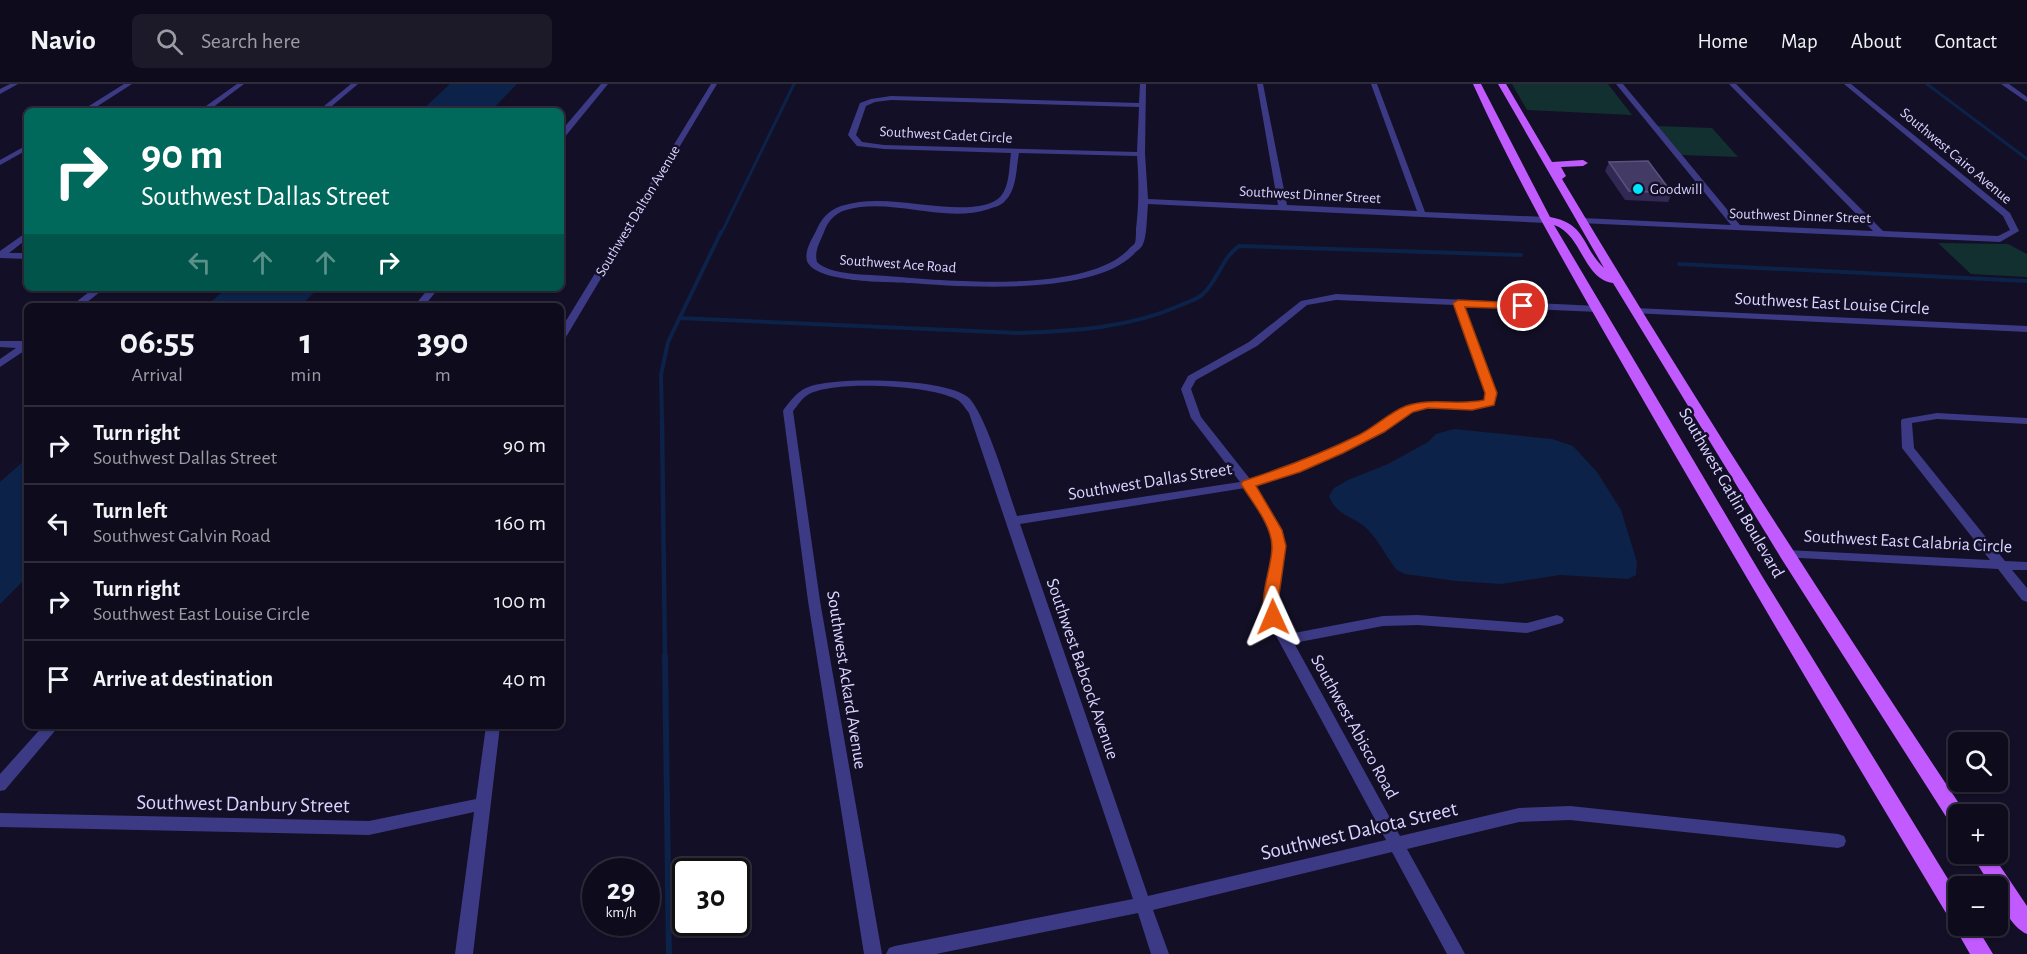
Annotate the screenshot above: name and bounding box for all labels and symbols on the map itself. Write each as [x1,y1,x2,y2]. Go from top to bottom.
street label: Southwest Cairo Avenue [1897,105,2015,207]
street label: Southwest Cadet Circle [879,124,1013,146]
street label: Southwest Dalton Avenue [593,143,683,279]
marker: Goodwill [1631,182,1645,196]
place label: Goodwill [1650,182,1702,197]
street label: Southwest Dinner Street [1239,184,1381,206]
street label: Southwest Dinner Street [1729,206,1871,226]
street label: Southwest Ace Road [839,252,957,276]
pin [1497,280,1548,331]
street label: Southwest East Louise Circle [1734,290,1930,318]
street label: Southwest Gatlin Boulevard [1675,405,1787,581]
street label: Southwest Dallas Street [1067,460,1233,504]
street label: Southwest East Calabria Circle [1803,528,2013,556]
street label: Southwest Babcock Avenue [1043,576,1121,762]
position arrow [1241,585,1305,649]
street label: Southwest Ackard Avenue [823,590,869,770]
street label: Southwest Abisco Road [1307,652,1401,802]
street label: Southwest Danbury Street [136,792,350,816]
street label: Southwest Dakota Street [1259,798,1460,864]
speed limit sign: 30 [672,858,750,936]

